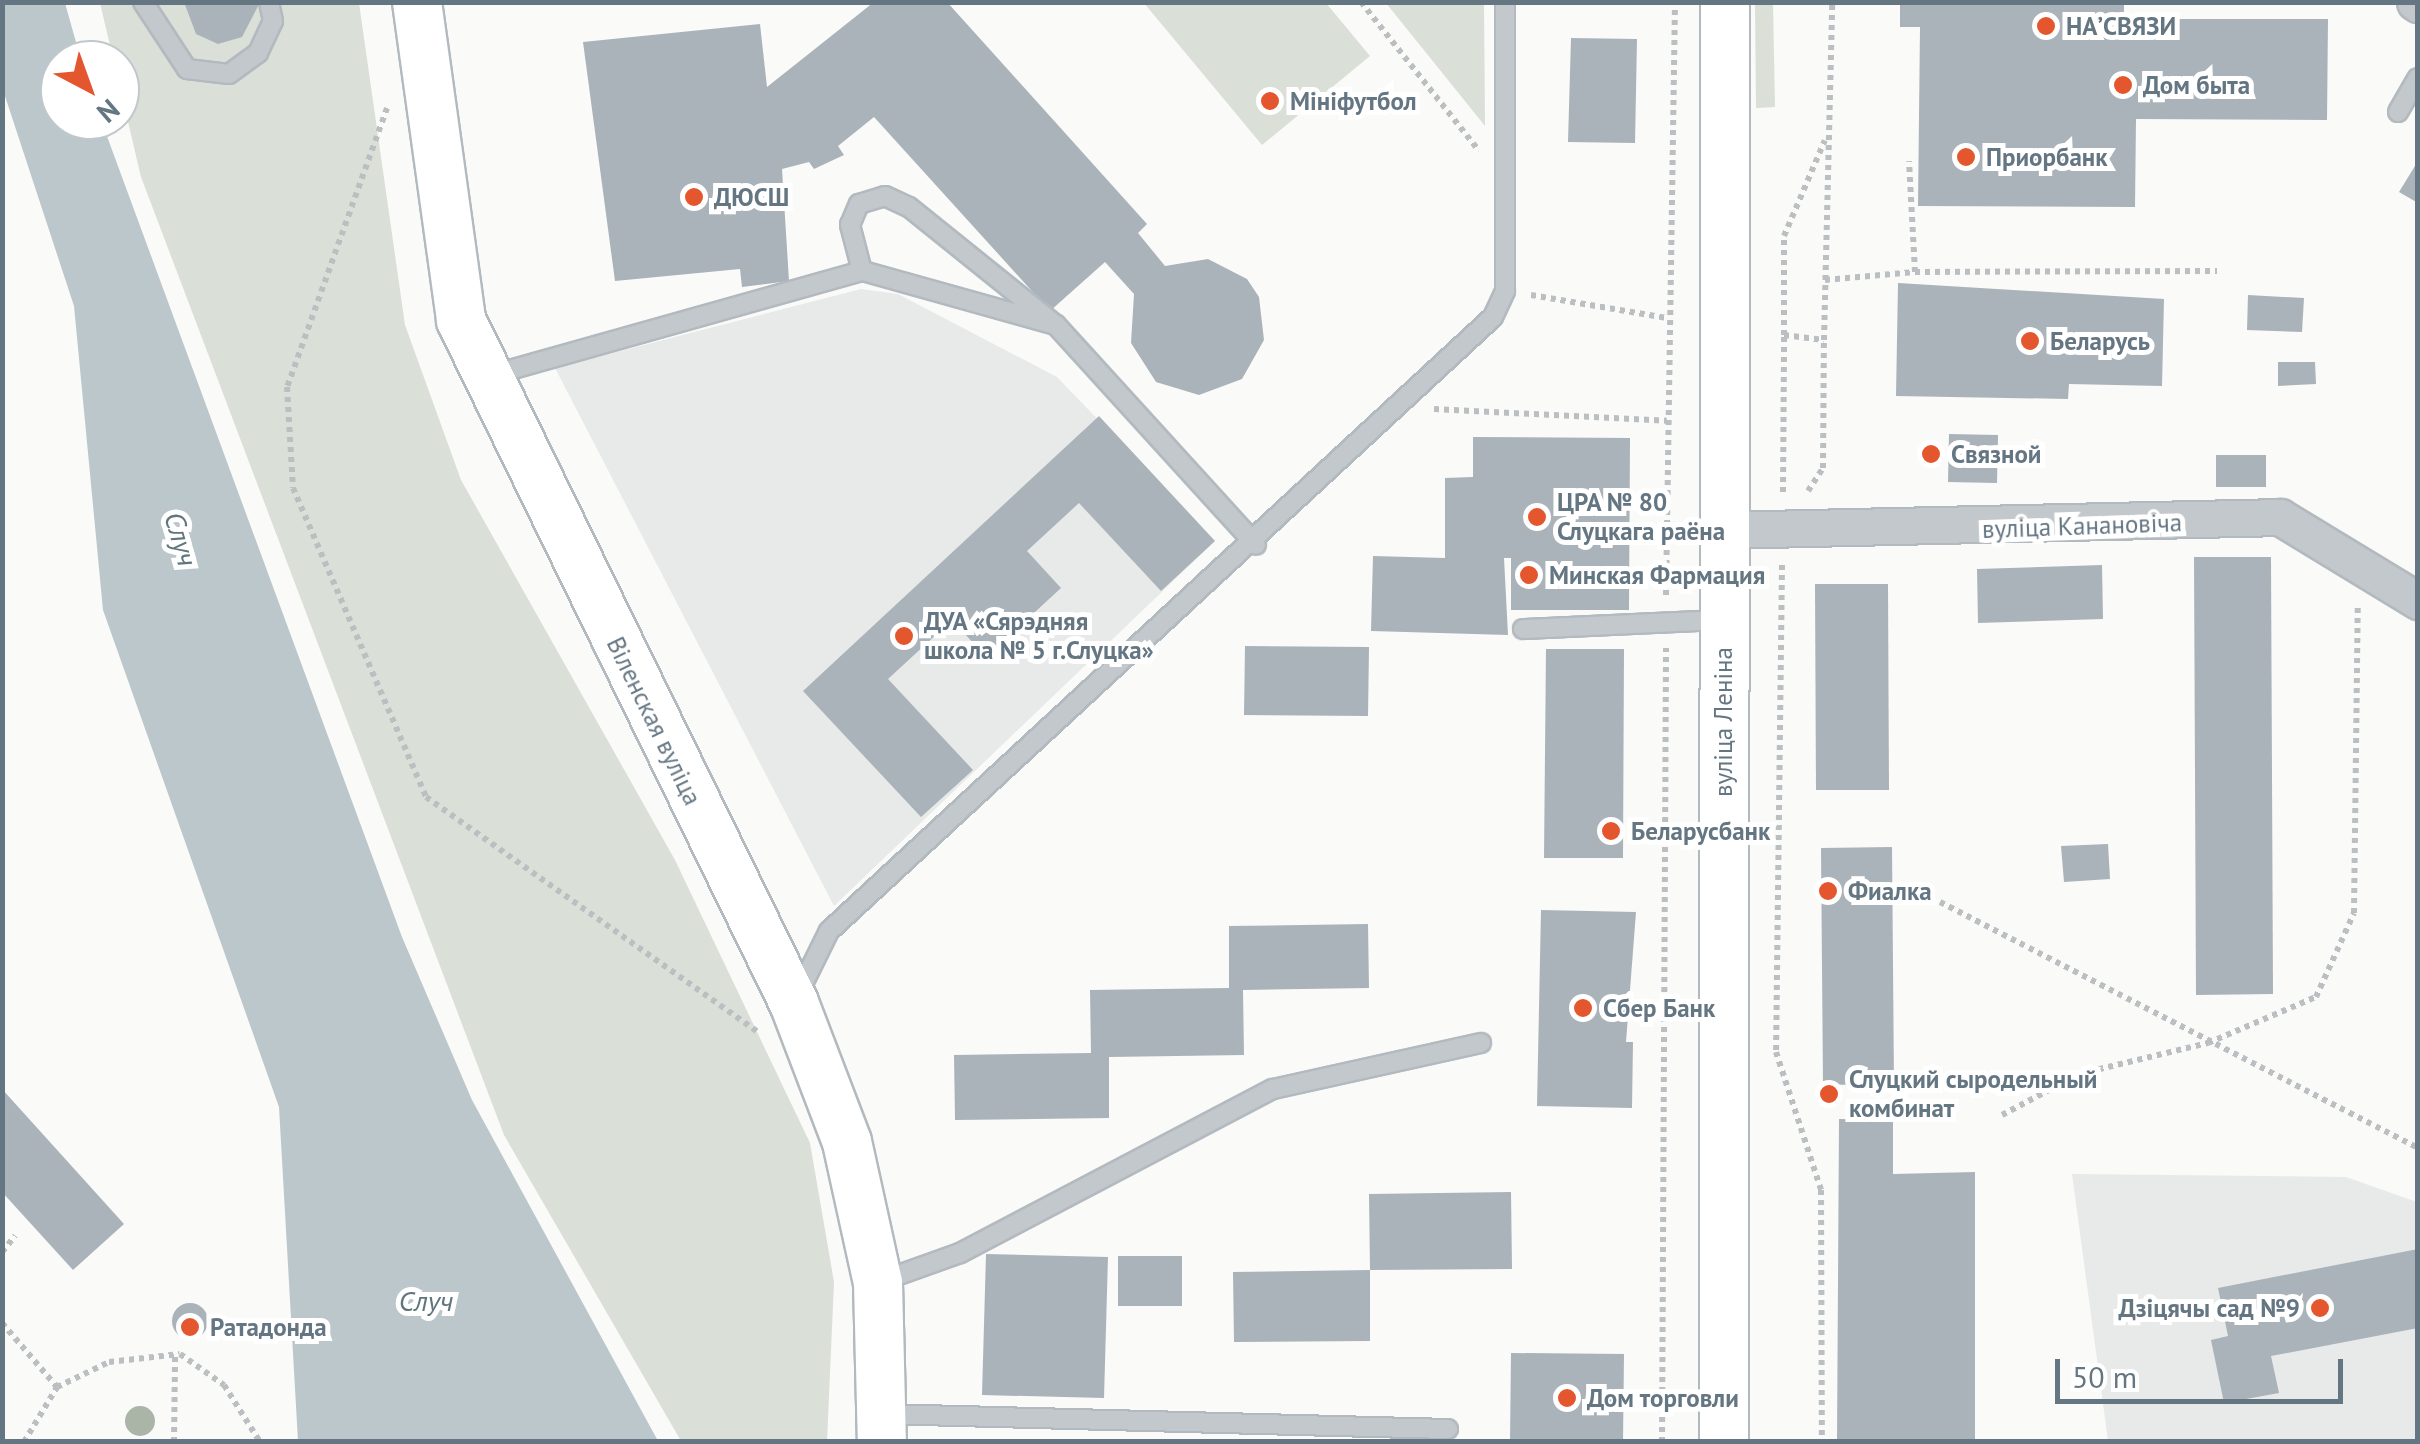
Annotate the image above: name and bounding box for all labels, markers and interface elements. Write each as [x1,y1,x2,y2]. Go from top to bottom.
place label: НАʼСВЯЗИ [2066,11,2176,41]
marker: НАʼСВЯЗИ [2035,15,2057,37]
north arrow [40,40,140,140]
place label: Дом быта [2143,70,2250,100]
marker: Дом быта [2112,74,2134,96]
place label: Мініфутбол [1290,86,1417,116]
marker: Мініфутбол [1259,90,1281,112]
text: N [90,92,128,132]
place label: Приорбанк [1986,142,2107,172]
marker: Приорбанк [1955,146,1977,168]
place label: ДЮСШ [714,182,789,212]
marker: ДЮСШ [683,186,705,208]
place label: Беларусь [2050,326,2150,356]
marker: Беларусь [2019,330,2041,352]
place label: Связной [1951,439,2041,469]
marker: Связной [1920,443,1942,465]
place label: ЦРА № 80 Слуцкага раёна [1557,488,1725,547]
marker: ЦРА № 80 Слуцкага раёна [1526,506,1548,528]
water label: Случ [157,508,205,570]
street label: вуліца Канановіча [1981,508,2183,544]
place label: Минская Фармация [1549,560,1766,590]
marker: Минская Фармация [1518,564,1540,586]
place label: ДУА «Сярэдняя школа № 5 г.Слуцка» [924,607,1154,666]
marker: ДУА «Сярэдняя школа № 5 г.Слуцка» [893,625,915,647]
street label: Віленская вуліца [600,632,708,810]
street label: вуліца Леніна [1708,647,1738,797]
place label: Беларусбанк [1631,816,1770,846]
marker: Беларусбанк [1600,820,1622,842]
place label: Фиалка [1848,876,1932,906]
marker: Фиалка [1817,880,1839,902]
place label: Сбер Банк [1603,993,1715,1023]
marker: Сбер Банк [1572,997,1594,1019]
place label: Слуцкий сыродельный комбинат [1849,1065,2097,1124]
marker: Слуцкий сыродельный комбинат [1818,1083,1840,1105]
water label: Случ [399,1284,453,1318]
place label: Дзіцячы сад №9 [2119,1293,2300,1323]
marker: Дзіцячы сад №9 [2309,1297,2331,1319]
place label: Ратадонда [210,1312,327,1342]
marker: Ратадонда [179,1316,201,1338]
scale bar [2060,1339,2348,1401]
text: 50 m [2072,1357,2137,1396]
place label: Дом торговли [1587,1383,1739,1413]
marker: Дом торговли [1556,1387,1578,1409]

